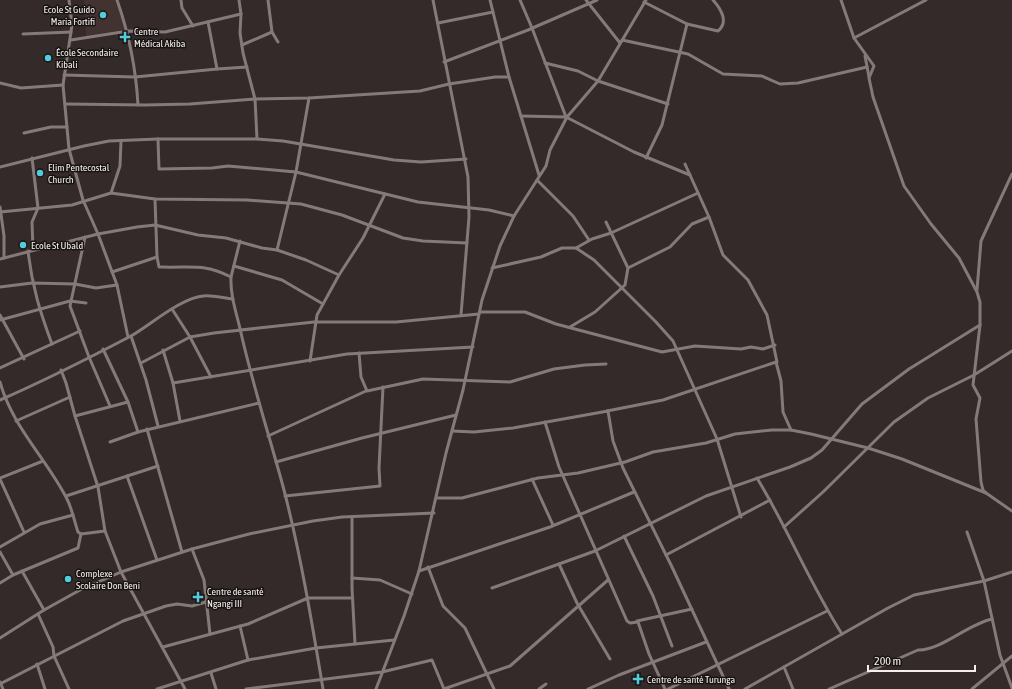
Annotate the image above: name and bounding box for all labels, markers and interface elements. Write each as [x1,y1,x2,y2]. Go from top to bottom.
place label: Ecole St Guido Maria Fortifi [44,4,95,27]
marker: Ecole St Guido Maria Fortifi [98,10,108,20]
place label: Centre Médical Akiba [134,26,186,49]
marker: Centre Médical Akiba [119,31,131,43]
place label: École Secondaire Kibali [56,47,119,70]
marker: École Secondaire Kibali [43,53,53,63]
place label: Elim Pentecostal Church [48,162,110,185]
marker: Elim Pentecostal Church [35,168,45,178]
marker: Ecole St Ubald [18,240,28,250]
place label: Ecole St Ubald [31,240,83,251]
place label: Complexe Scolaire Don Beni [76,568,140,591]
marker: Complexe Scolaire Don Beni [63,574,73,584]
place label: Centre de santé Ngangi III [207,586,264,609]
marker: Centre de santé Ngangi III [192,591,204,603]
scale bar [868,647,975,673]
text: 200 m [874,654,901,668]
marker: Centre de santé Turunga [632,673,644,685]
place label: Centre de santé Turunga [647,674,735,685]

